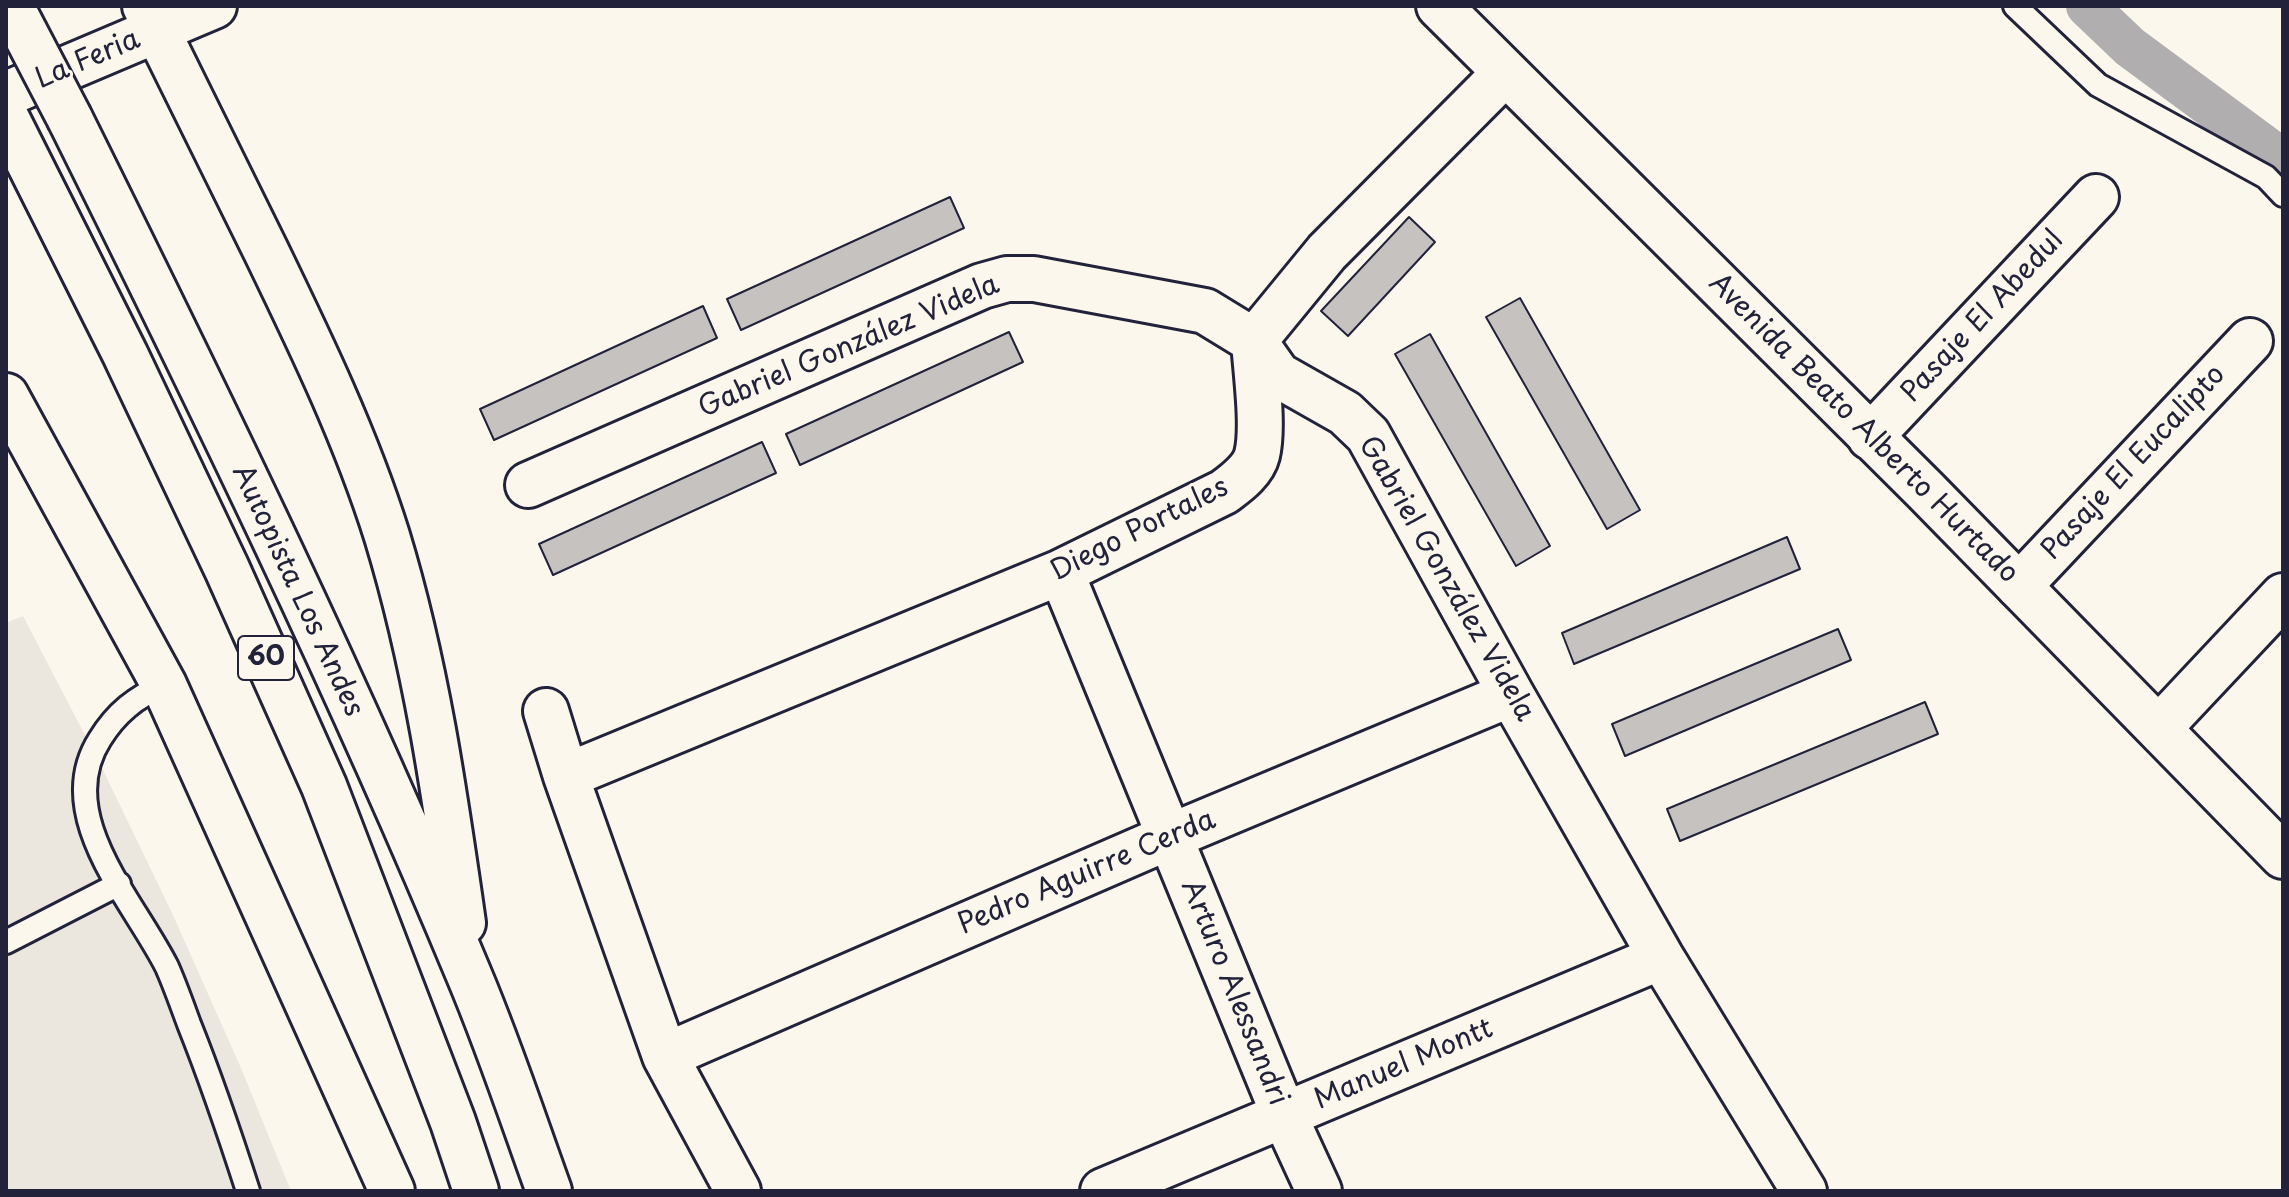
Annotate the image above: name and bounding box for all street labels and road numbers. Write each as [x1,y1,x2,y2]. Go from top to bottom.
street label: La Feria [31,23,145,97]
street label: Pasaje El Abedul [1895,224,2071,410]
street label: Avenida Beato Alberto Hurtado [1701,267,2025,591]
street label: Gabriel González Videla [694,268,1004,426]
street label: Pasaje El Eucalipto [2035,359,2233,567]
street label: Gabriel González Videla [1351,431,1541,727]
street label: Autopista Los Andes [224,460,370,722]
street label: Diego Portales [1046,471,1234,589]
road number: 60 [238,636,294,680]
street label: Pedro Aguirre Cerda [953,804,1221,942]
street label: Arturo Alessandri [1173,875,1295,1111]
street label: Manuel Montt [1310,1012,1498,1118]

